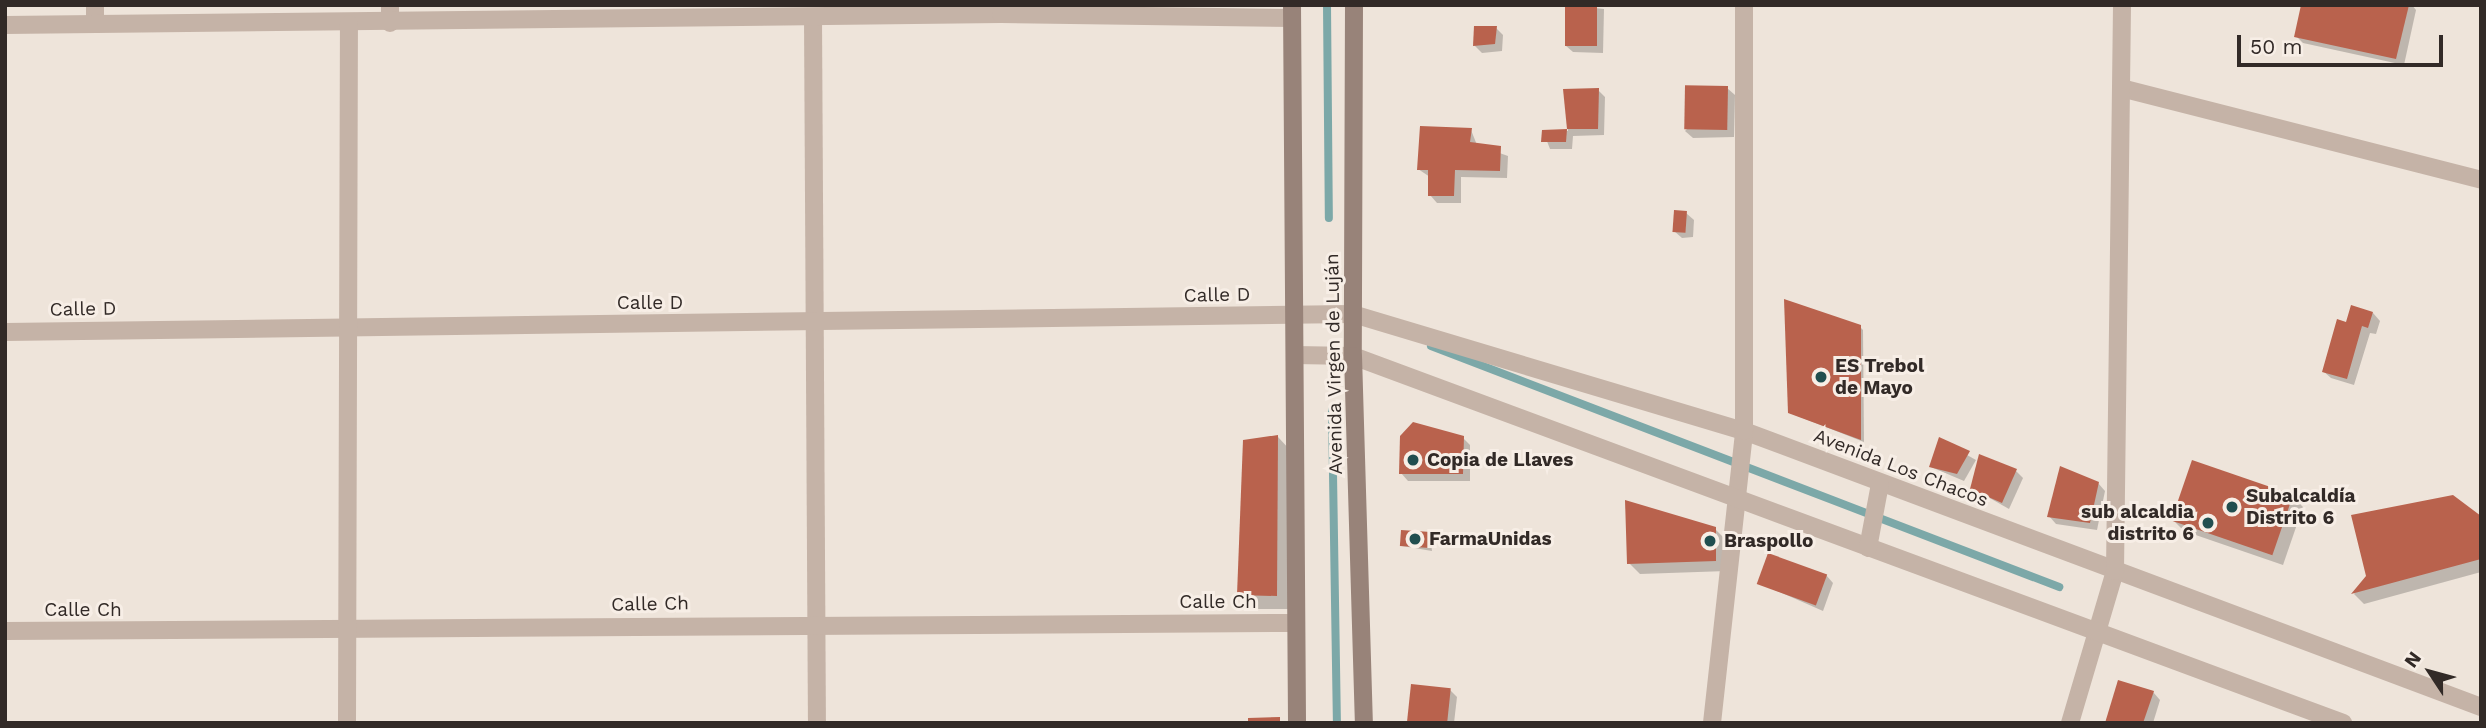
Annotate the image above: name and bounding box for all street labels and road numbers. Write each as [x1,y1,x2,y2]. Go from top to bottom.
street label: Avenida Virgen de Luján [1321,253,1347,475]
street label: Calle D [1184,283,1250,307]
street label: Calle D [617,292,683,314]
street label: Calle D [50,297,116,321]
street label: Avenida Los Chacos [1810,424,1992,512]
street label: Calle Ch [1179,591,1257,613]
street label: Calle Ch [611,592,689,616]
street label: Calle Ch [44,599,122,621]

